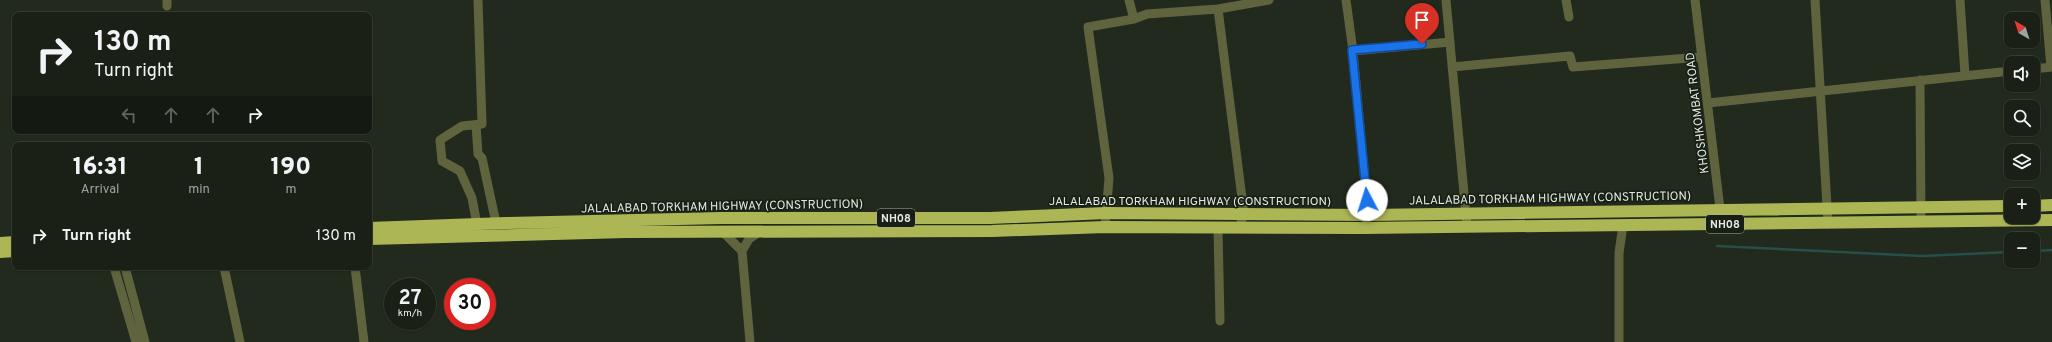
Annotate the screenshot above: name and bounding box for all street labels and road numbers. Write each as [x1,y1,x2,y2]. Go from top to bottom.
street label: KHOSHKOMBAT ROAD [1683,51,1713,175]
street label: JALALABAD TORKHAM HIGHWAY (CONSTRUCTION) [1409,189,1691,209]
street label: JALALABAD TORKHAM HIGHWAY (CONSTRUCTION) [1049,194,1331,210]
street label: JALALABAD TORKHAM HIGHWAY (CONSTRUCTION) [581,197,863,217]
road number: NH08 [877,209,915,227]
road number: NH08 [1706,215,1744,233]

